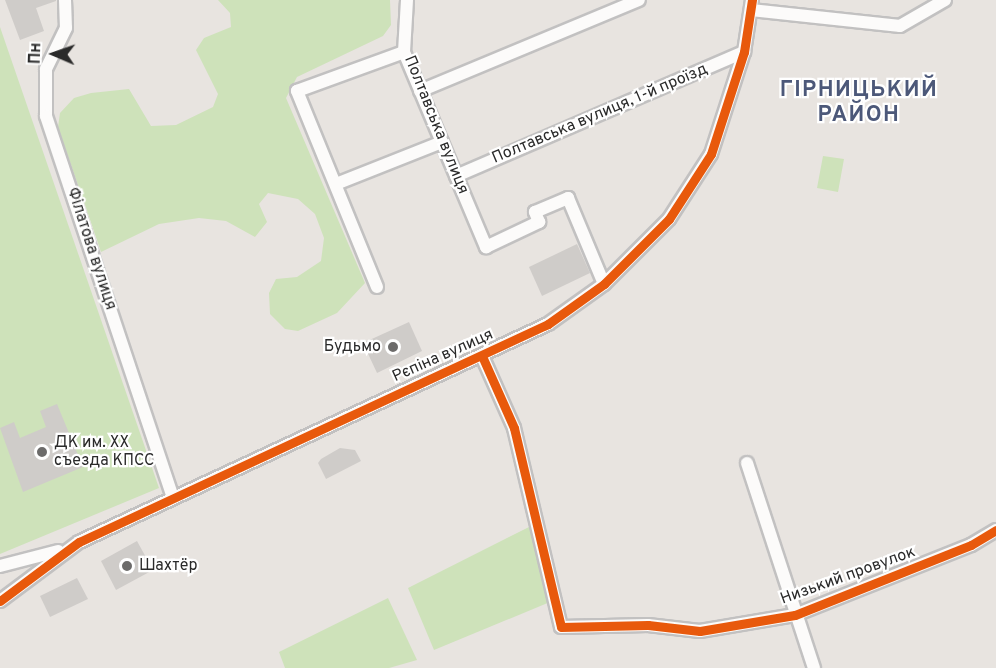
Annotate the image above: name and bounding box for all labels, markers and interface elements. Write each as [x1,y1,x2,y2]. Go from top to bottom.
north arrow [24,24,84,84]
text: Пн [26,42,46,65]
street label: Полтавська вулиця [399,53,473,197]
street label: Полтавська вулиця, 1-й проїзд [489,60,711,168]
district label: ГІРНИЦЬКИЙ РАЙОН [780,77,938,128]
street label: Філатова вулиця [62,185,120,313]
street label: Рєпіна вулиця [390,325,496,387]
place label: Будьмо [324,337,381,357]
marker: Будьмо [386,340,400,354]
place label: ДК им. XX съезда КПСС [54,433,154,471]
marker: ДК им. XX съезда КПСС [35,445,49,459]
street label: Низький провулок [778,543,918,609]
place label: Шахтёр [139,556,198,576]
marker: Шахтёр [120,559,134,573]

